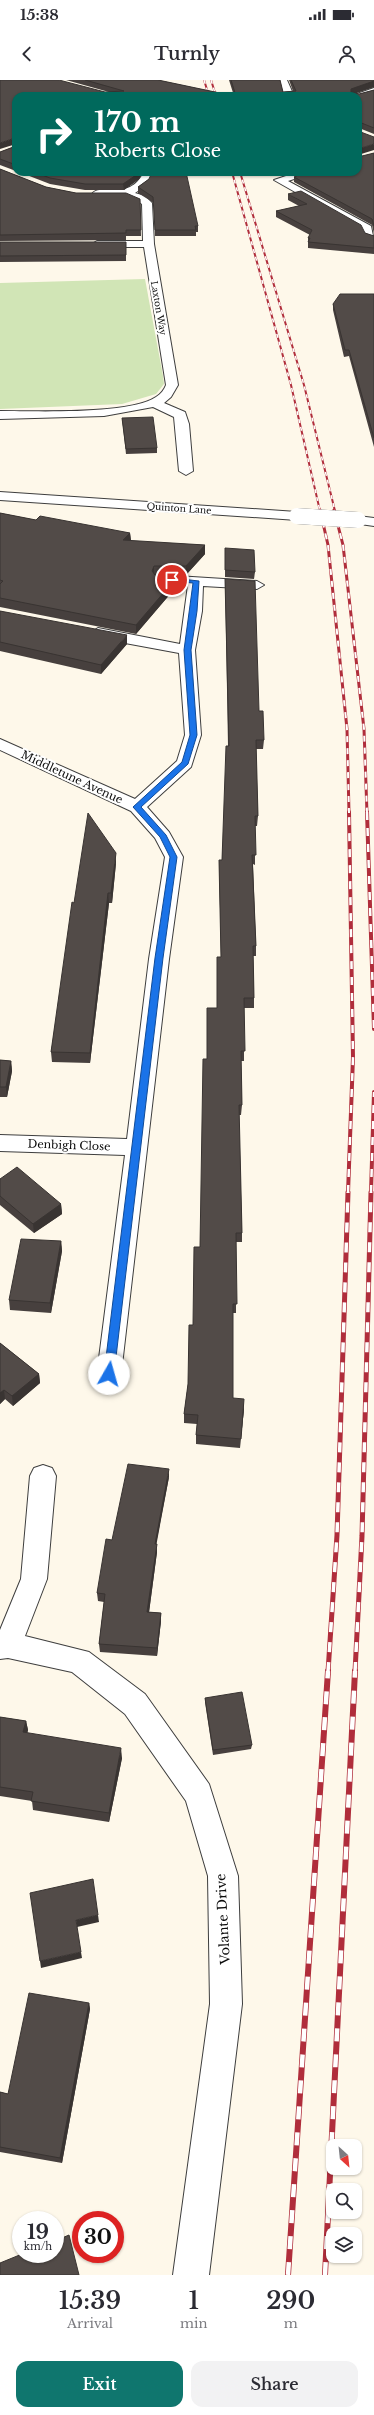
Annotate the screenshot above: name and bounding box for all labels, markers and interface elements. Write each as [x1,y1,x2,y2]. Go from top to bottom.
text: 15:38 [20,5,59,24]
icon: back [16,43,38,65]
text: Turnly [154,43,220,65]
icon: person [336,43,358,65]
text: 170 m [94,105,180,140]
icon: right [28,108,80,160]
text: Roberts Close [94,140,221,162]
street label: Laxton Way [149,280,169,336]
street label: Quinton Lane [146,500,212,516]
pin [155,563,189,597]
icon: arrive [161,569,183,591]
street label: Middletune Avenue [19,747,125,807]
street label: Denbigh Close [27,1137,111,1153]
position arrow [88,1353,130,1395]
street label: Volante Drive [212,1873,234,1966]
north arrow [326,2139,362,2175]
map controls [326,2139,362,2263]
button: search [326,2183,362,2219]
speed limit sign: 30 [72,2211,124,2263]
text: 19 [27,2220,49,2244]
button: layers [326,2227,362,2263]
text: km/h [24,2240,52,2253]
text: 15:39 [59,2286,121,2315]
text: 1 [188,2286,199,2315]
text: 290 [266,2286,315,2315]
text: Arrival [67,2315,113,2332]
text: min [180,2315,207,2332]
text: m [284,2315,298,2332]
button: Exit [16,2361,183,2407]
button: Share [191,2361,358,2407]

